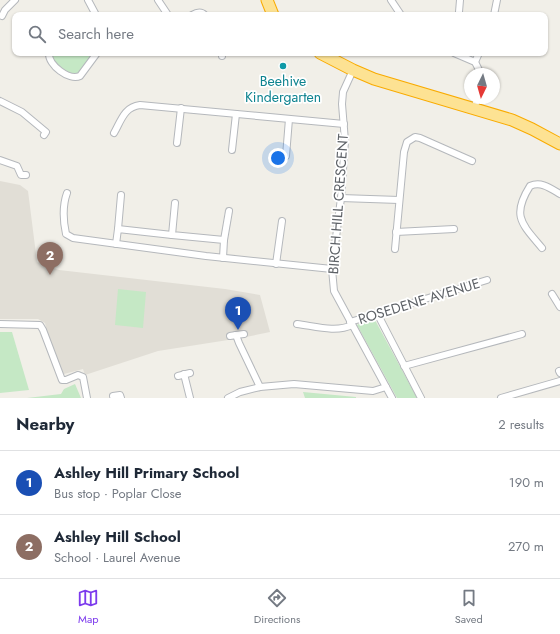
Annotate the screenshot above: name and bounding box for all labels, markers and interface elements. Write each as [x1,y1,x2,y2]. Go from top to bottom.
search box [12,12,548,56]
icon: search [26,23,48,45]
text: Search here [58,23,134,45]
marker: Beehive Kindergarten [278,61,288,71]
north arrow [464,68,500,104]
place label: Beehive Kindergarten [245,71,321,107]
street label: BIRCH HILL CRESCENT [323,133,353,275]
your location [268,148,288,168]
pin: 2 [37,242,63,275]
street label: ROSEDENE AVENUE [356,273,482,329]
pin: 1 [225,297,251,330]
text: Nearby [16,412,74,436]
text: 2 results [498,415,544,434]
text: Ashley Hill Primary School [54,462,239,484]
text: 1 [26,473,32,492]
text: 190 m [509,473,544,492]
text: Bus stop · Poplar Close [54,484,182,503]
text: Ashley Hill School [54,526,181,548]
text: 2 [25,537,33,556]
text: 270 m [508,537,544,556]
text: School · Laurel Avenue [54,548,180,567]
tab: Map [77,587,99,627]
tab: Directions [254,587,300,627]
tab: Saved [455,587,483,627]

